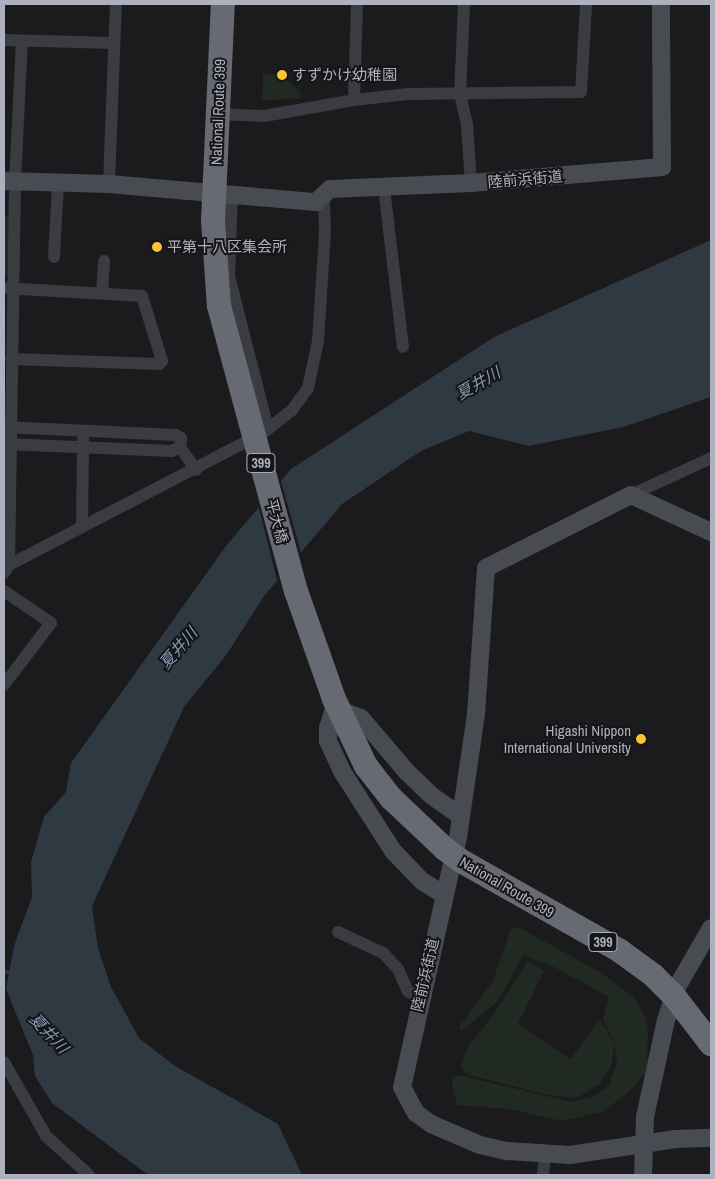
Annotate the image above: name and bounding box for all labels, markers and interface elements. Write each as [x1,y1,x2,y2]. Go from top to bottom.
street label: National Route 399 [207,59,229,165]
place label: すずかけ幼稚園 [292,66,397,84]
marker: すずかけ幼稚園 [276,69,288,81]
street label: 陸前浜街道 [487,167,563,191]
place label: 平第十八区集会所 [167,238,287,256]
marker: 平第十八区集会所 [151,241,163,253]
water label: 夏井川 [452,363,504,403]
road number: 399 [246,452,276,474]
street label: 平大橋 [262,497,292,545]
water label: 夏井川 [155,624,201,672]
place label: Higashi Nippon International University [504,721,631,756]
marker: Higashi Nippon International University [635,733,647,745]
street label: National Route 399 [457,853,557,921]
road number: 399 [588,930,618,954]
street label: 陸前浜街道 [408,936,442,1014]
water label: 夏井川 [26,1009,72,1057]

